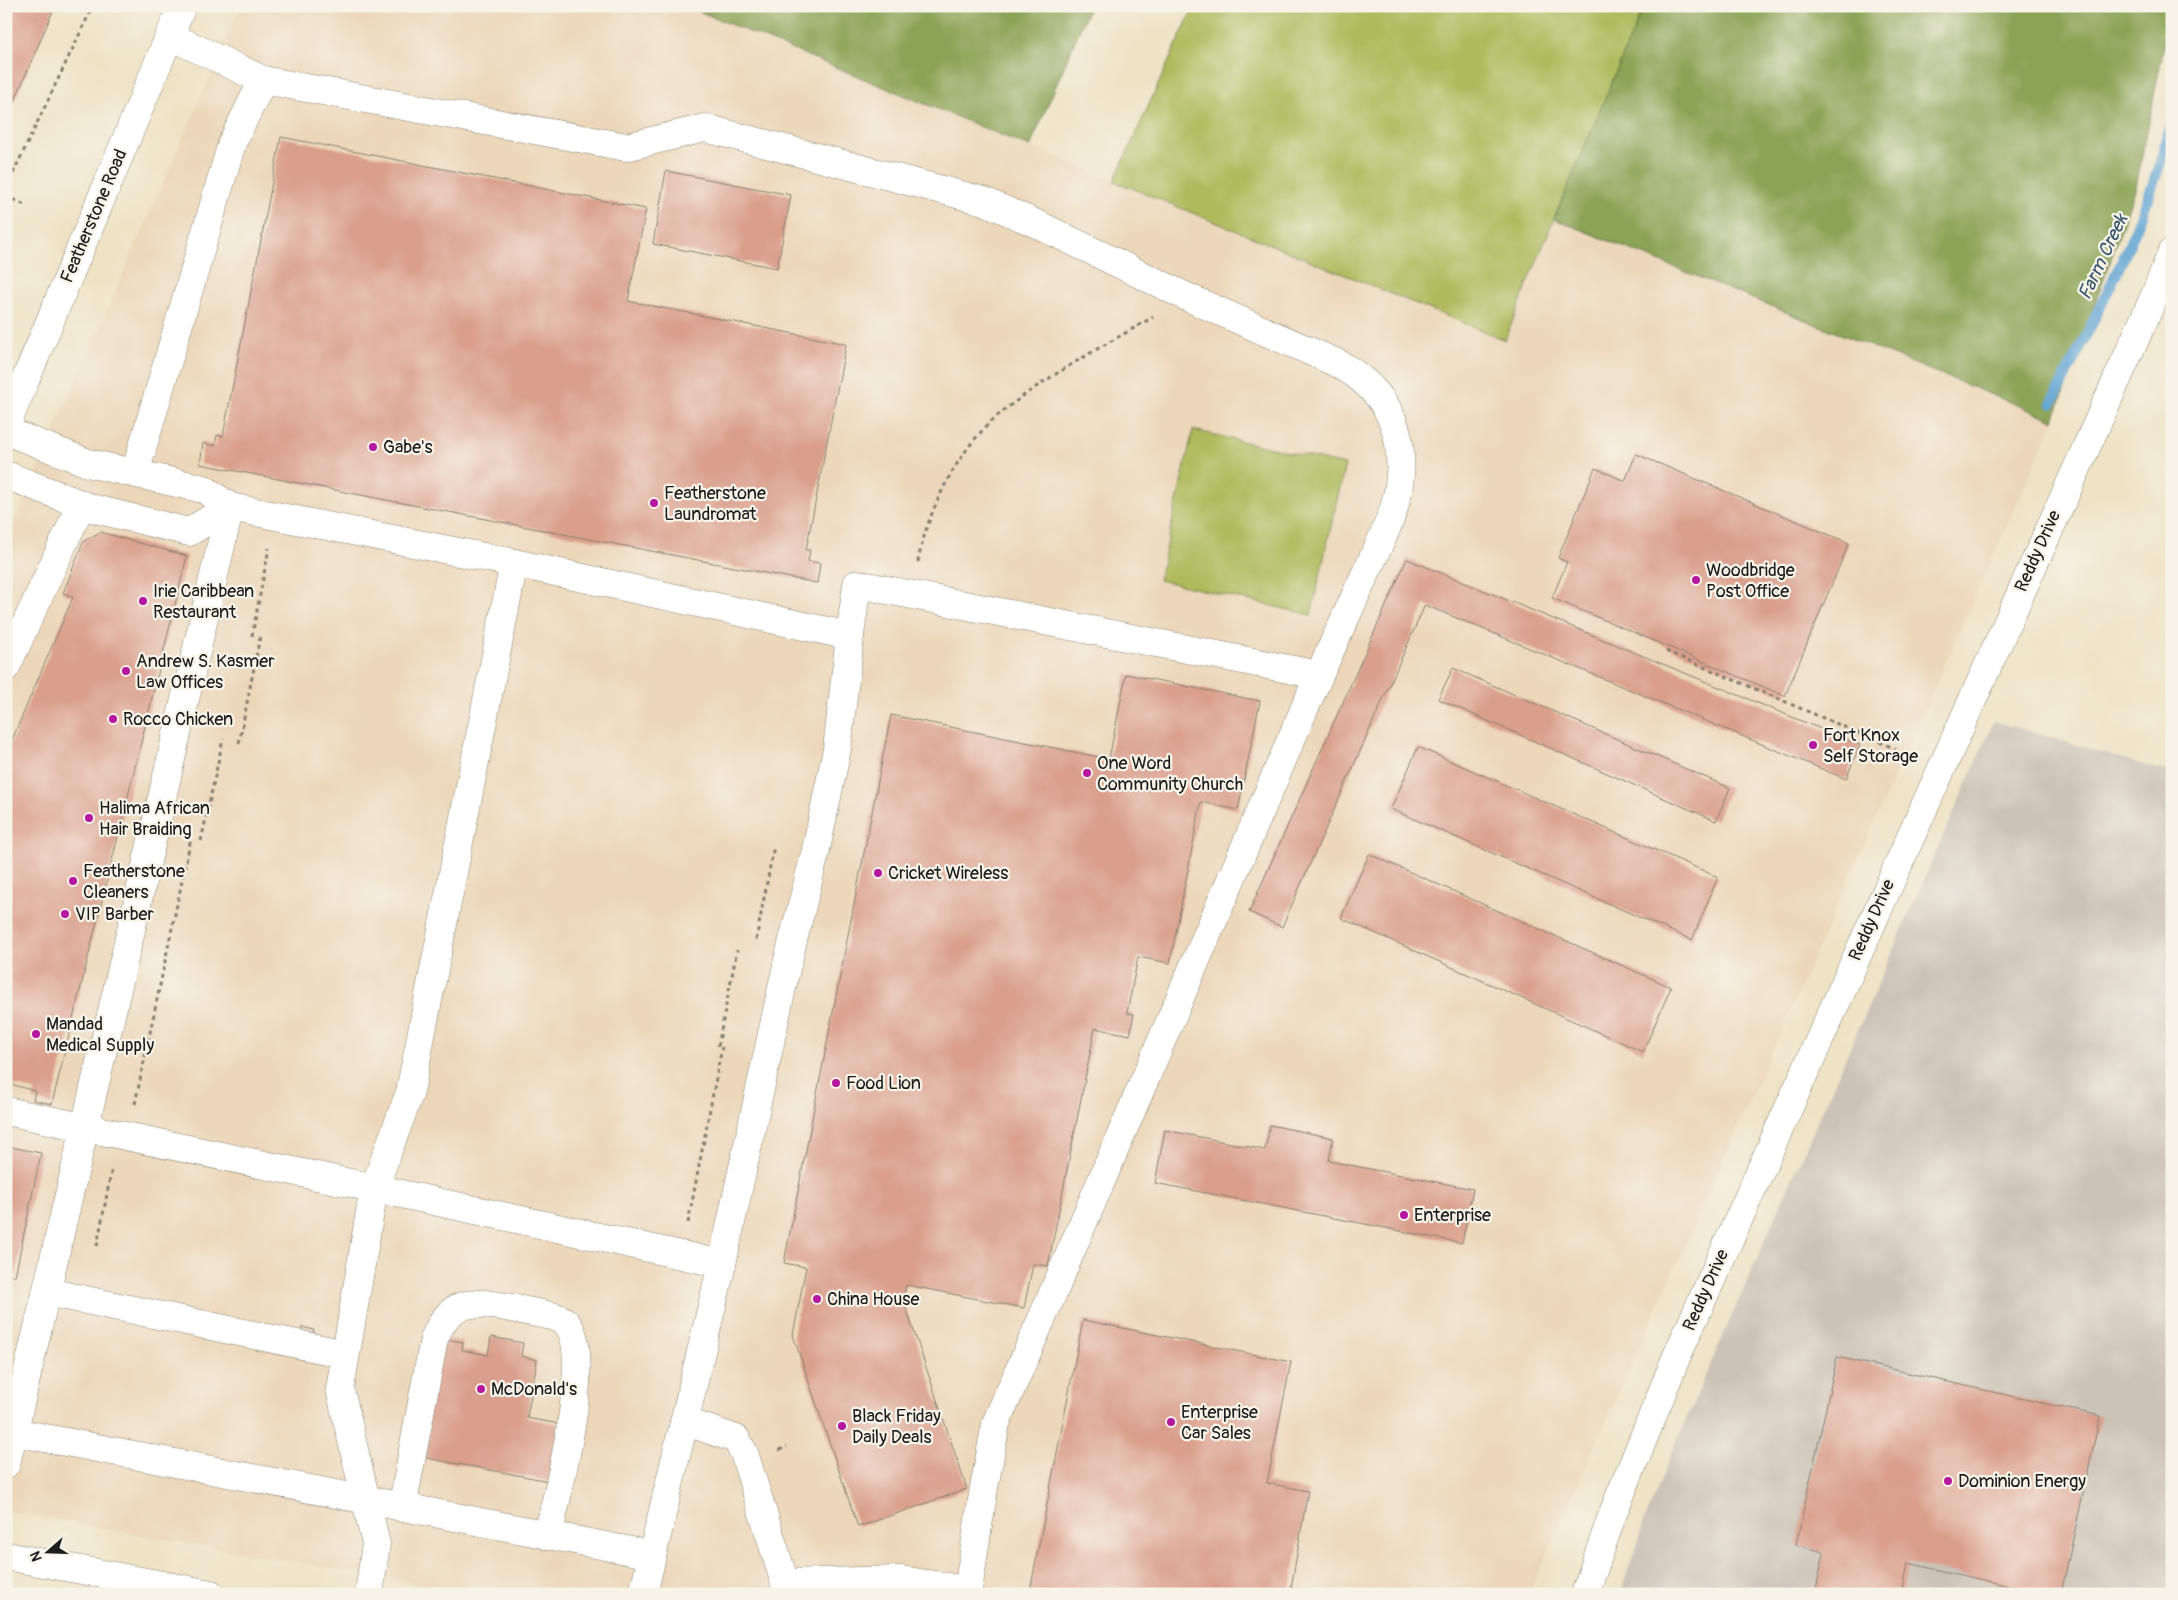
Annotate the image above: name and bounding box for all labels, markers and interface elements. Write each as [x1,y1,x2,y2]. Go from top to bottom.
street label: Featherstone Road [55,146,133,286]
water label: Farm Creek [2073,208,2134,304]
place label: Gabe's [383,436,433,459]
marker: Gabe's [367,441,379,453]
place label: Featherstone Laundromat [664,482,766,526]
marker: Featherstone Laundromat [648,497,660,509]
street label: Reddy Drive [2010,507,2066,595]
place label: Woodbridge Post Office [1706,559,1795,603]
marker: Woodbridge Post Office [1690,574,1702,586]
place label: Irie Caribbean Restaurant [153,580,254,624]
marker: Irie Caribbean Restaurant [137,595,149,607]
place label: Andrew S. Kasmer Law Offices [136,650,275,694]
marker: Andrew S. Kasmer Law Offices [120,665,132,677]
place label: Rocco Chicken [123,708,233,731]
marker: Rocco Chicken [107,713,119,725]
place label: Fort Knox Self Storage [1823,724,1918,768]
marker: Fort Knox Self Storage [1807,739,1819,751]
place label: One Word Community Church [1097,752,1243,796]
marker: One Word Community Church [1081,767,1093,779]
place label: Halima African Hair Braiding [99,797,210,841]
marker: Halima African Hair Braiding [83,812,95,824]
place label: Featherstone Cleaners [83,860,185,904]
place label: Cricket Wireless [888,862,1008,885]
marker: Cricket Wireless [872,867,884,879]
marker: Featherstone Cleaners [67,875,79,887]
street label: Reddy Drive [1844,876,1900,964]
place label: VIP Barber [75,903,154,926]
marker: VIP Barber [59,908,71,920]
place label: Mandad Medical Supply [46,1013,154,1057]
marker: Mandad Medical Supply [30,1028,42,1040]
place label: Food Lion [846,1072,921,1095]
marker: Food Lion [830,1077,842,1089]
place label: Enterprise [1414,1204,1491,1227]
marker: Enterprise [1398,1209,1410,1221]
street label: Reddy Drive [1678,1246,1734,1334]
place label: China House [827,1288,919,1311]
marker: China House [811,1293,823,1305]
place label: McDonald's [491,1378,577,1401]
marker: McDonald's [475,1383,487,1395]
place label: Enterprise Car Sales [1181,1401,1258,1445]
place label: Black Friday Daily Deals [852,1405,941,1449]
marker: Enterprise Car Sales [1165,1416,1177,1428]
marker: Black Friday Daily Deals [836,1420,848,1432]
place label: Dominion Energy [1958,1470,2086,1493]
marker: Dominion Energy [1942,1475,1954,1487]
north arrow [22,1528,72,1578]
text: N [27,1549,46,1564]

